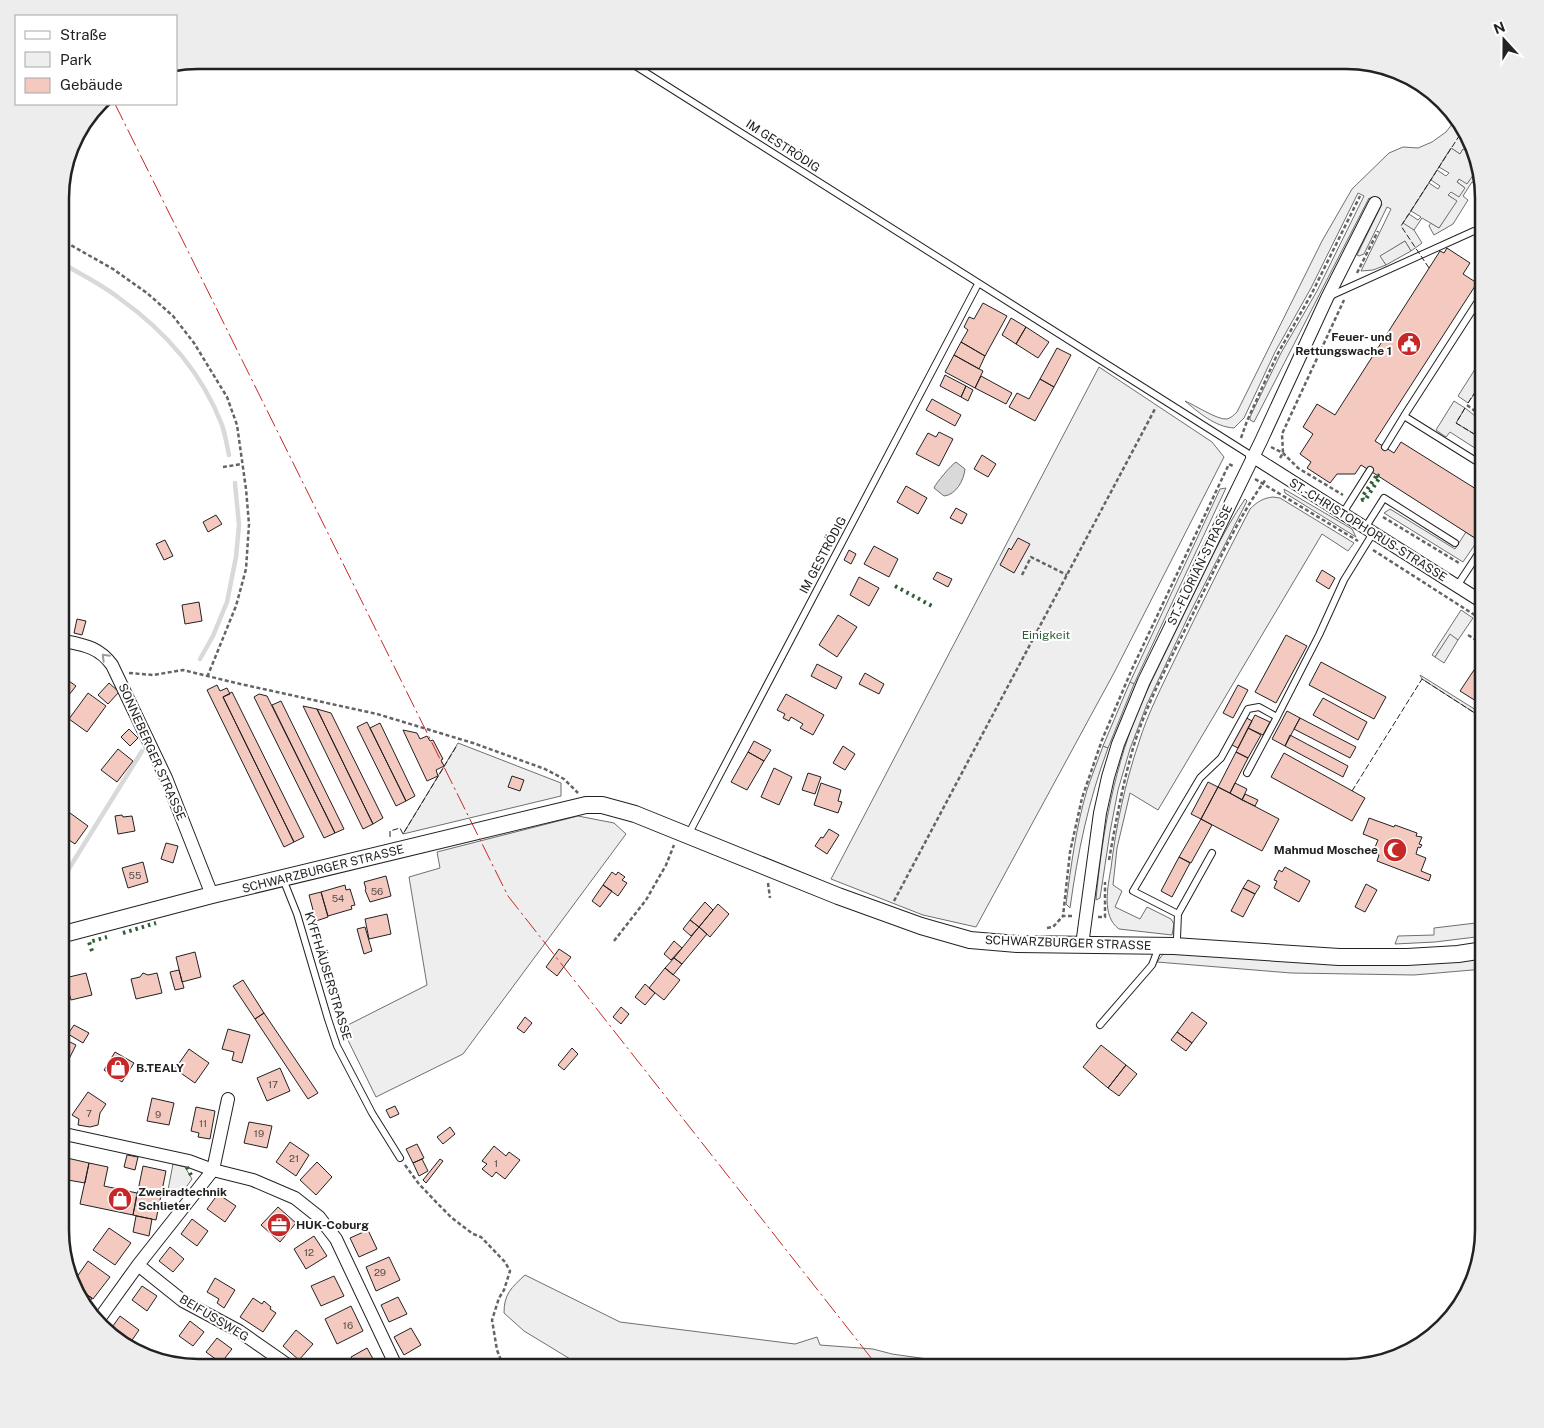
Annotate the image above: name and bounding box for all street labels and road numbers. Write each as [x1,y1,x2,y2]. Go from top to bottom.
street label: IM GESTRÖDIG [743,117,823,175]
street label: ST.-CHRISTOPHORUS-STRASSE [1287,475,1449,585]
street label: ST.-FLORIAN-STRASSE [1165,502,1235,628]
street label: IM GESTRÖDIG [797,514,849,596]
street label: SONNEBERGER STRASSE [115,681,189,823]
street label: SCHWARZBURGER STRASSE [241,842,405,896]
street label: KYFFHÄUSERSTRASSE [302,910,354,1042]
street label: SCHWARZBURGER STRASSE [985,933,1151,953]
street label: BEIFUSSWEG [177,1292,251,1344]

